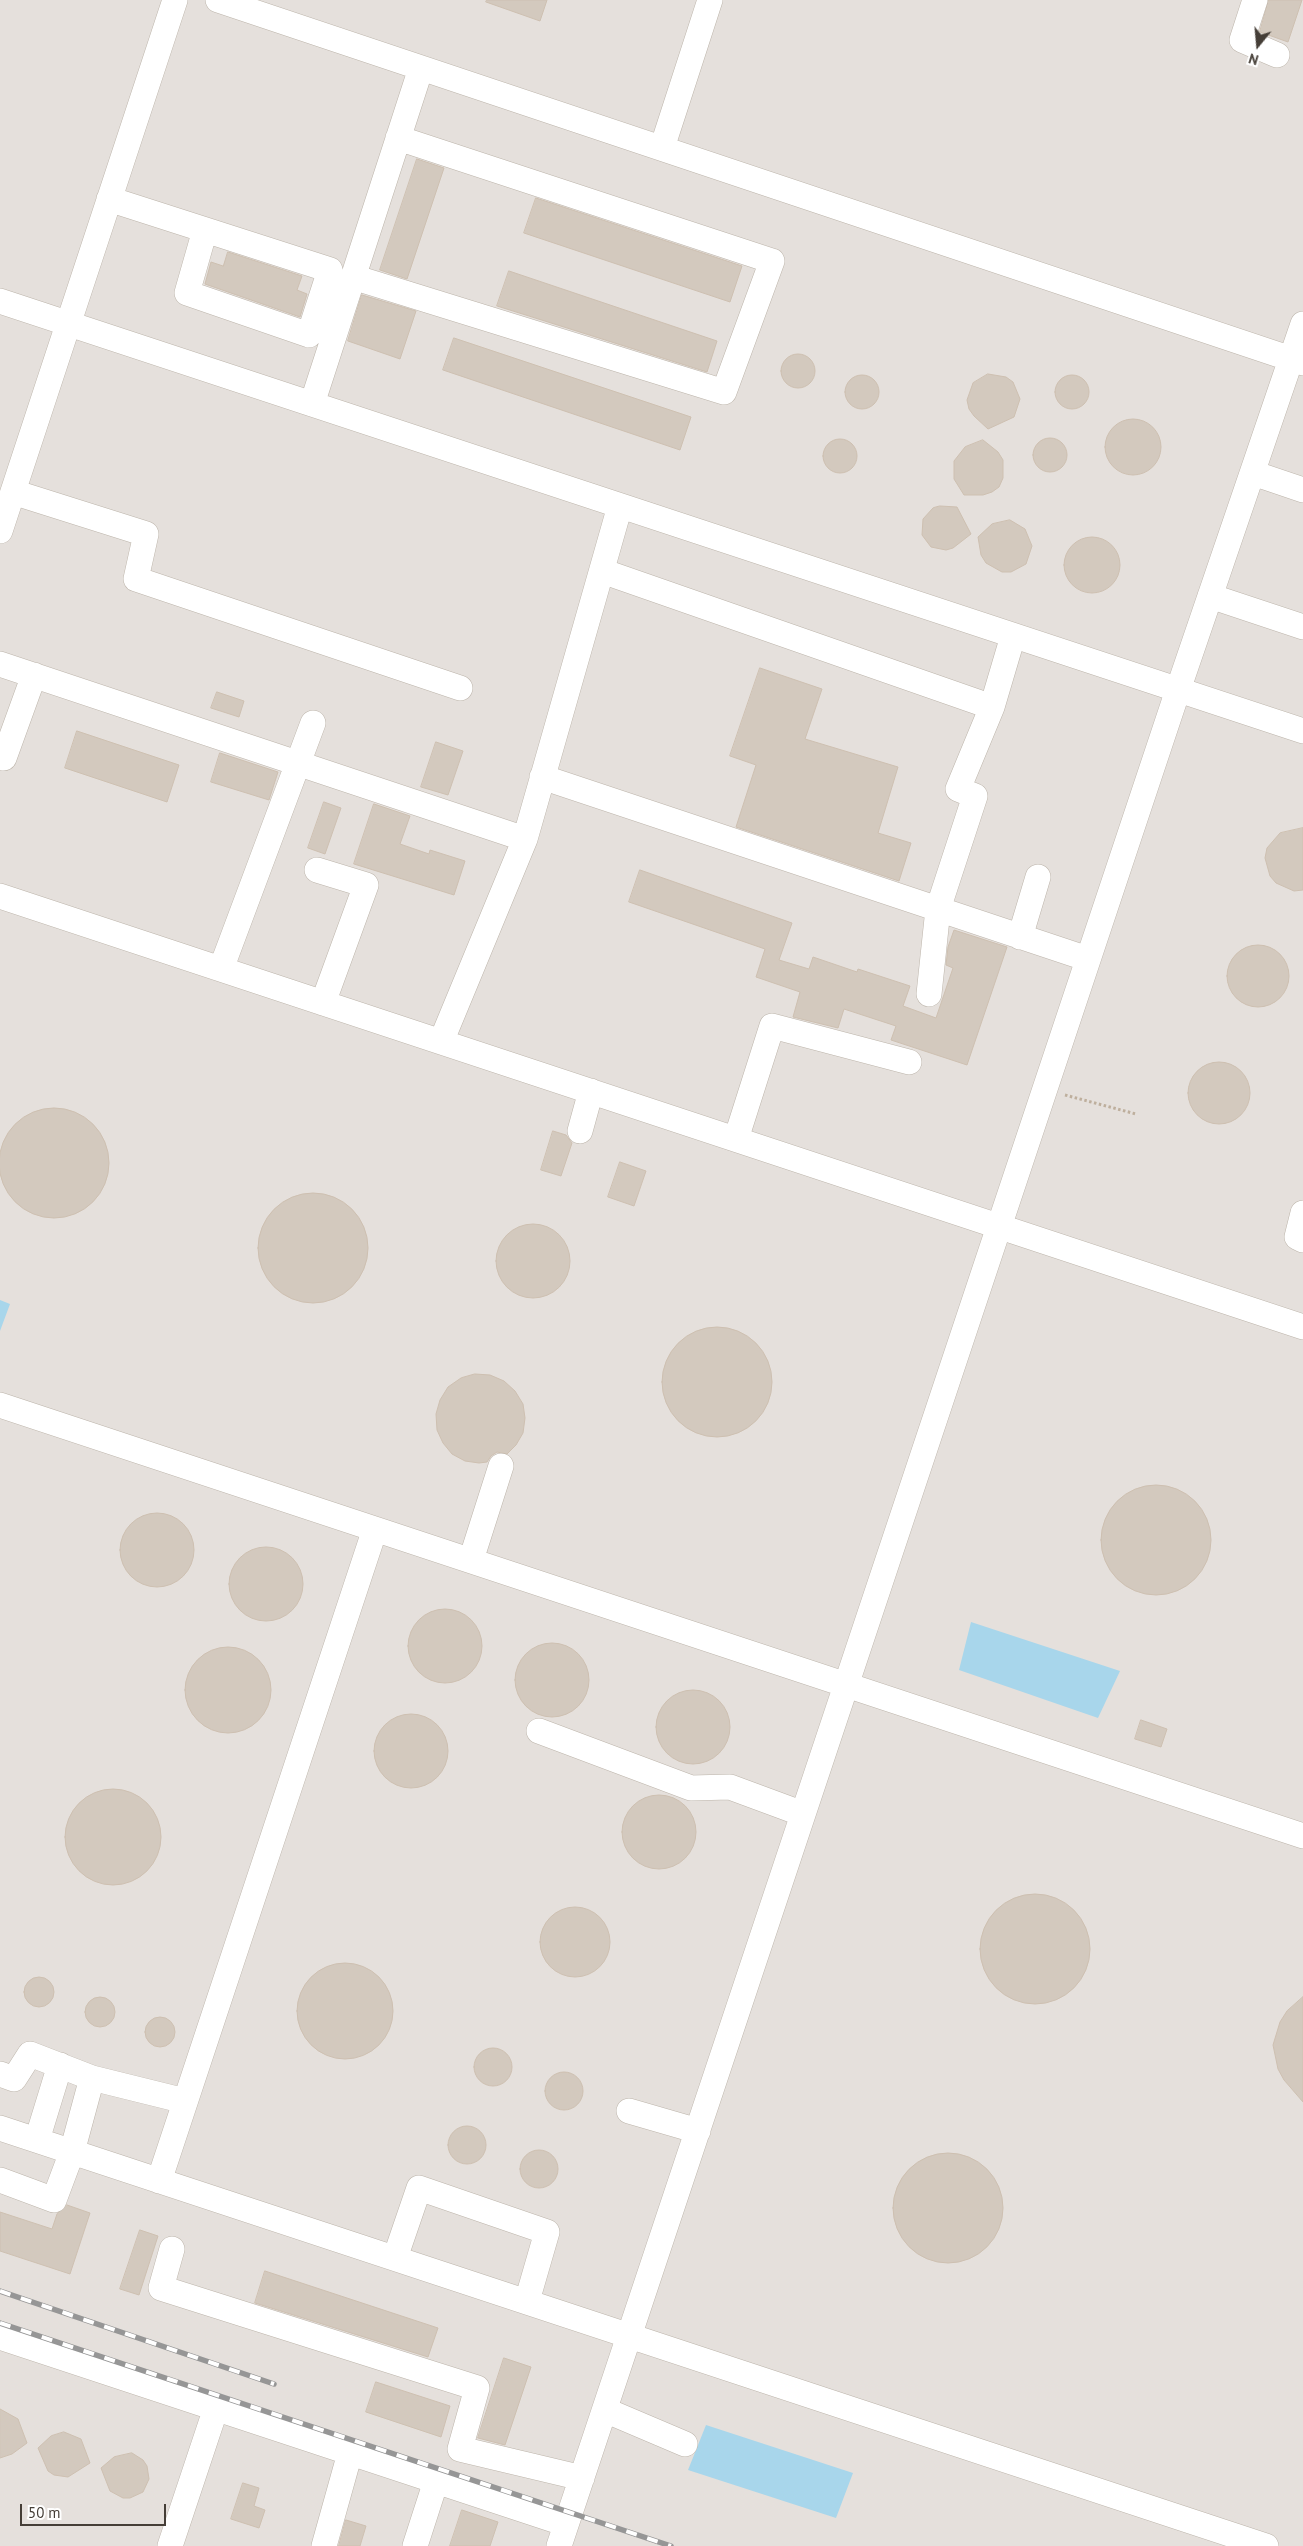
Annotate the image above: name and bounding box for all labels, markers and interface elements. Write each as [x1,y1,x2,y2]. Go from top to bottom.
north arrow [1233,20,1283,70]
text: N [1247,49,1261,69]
scale bar [22,2494,169,2526]
text: 50 m [28,2503,61,2522]

